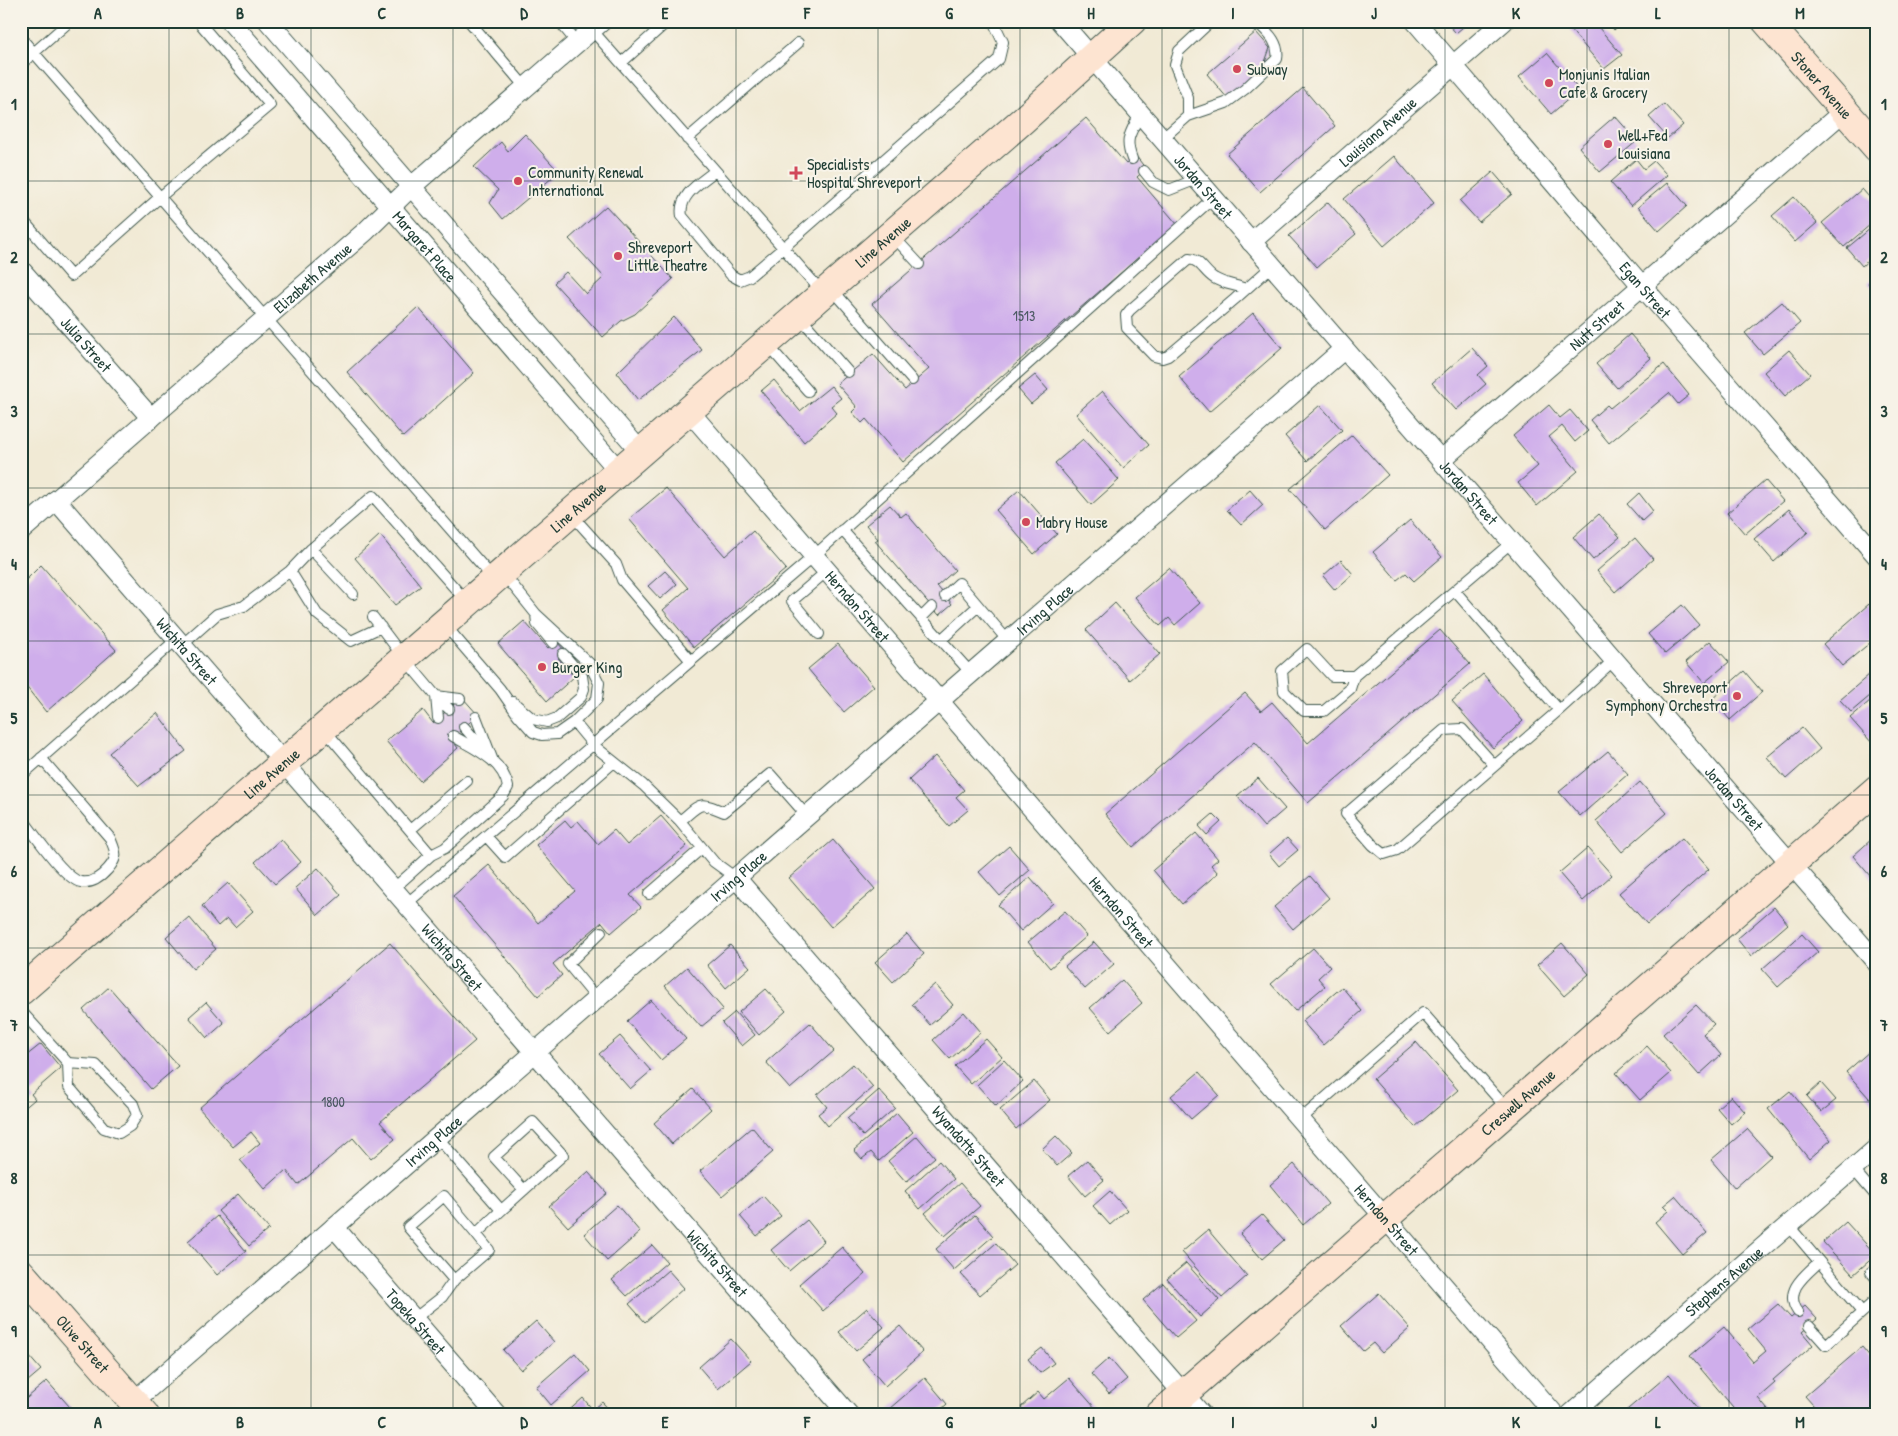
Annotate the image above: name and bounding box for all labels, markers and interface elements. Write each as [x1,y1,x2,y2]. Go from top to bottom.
text: A [94,2,102,24]
text: B [236,2,244,24]
text: C [378,2,387,24]
text: D [520,2,528,24]
text: E [661,2,669,24]
text: F [803,2,811,24]
text: G [945,2,953,24]
text: H [1087,2,1095,24]
text: I [1231,2,1235,24]
text: J [1371,2,1377,24]
text: K [1512,2,1521,24]
text: L [1655,2,1661,24]
text: M [1795,2,1805,24]
street label: Stoner Avenue [1786,46,1858,124]
place label: Subway [1247,58,1288,80]
marker: Subway [1231,63,1243,75]
place label: Monjunis Italian Cafe & Grocery [1559,63,1650,103]
marker: Monjunis Italian Cafe & Grocery [1543,77,1555,89]
street label: Louisiana Avenue [1334,91,1421,171]
text: 1 [11,93,17,115]
text: 1 [1881,93,1887,115]
place label: Well+Fed Louisiana [1618,124,1670,164]
marker: Well+Fed Louisiana [1602,138,1614,150]
street label: Jordan Street [1169,149,1238,224]
place label: Specialists Hospital Shreveport [807,153,922,193]
place label: Community Renewal International [528,161,644,201]
marker: Specialists Hospital Shreveport [789,166,803,180]
marker: Community Renewal International [512,175,524,187]
street label: Margaret Place [388,206,462,287]
street label: Line Avenue [850,211,916,272]
place label: Shreveport Little Theatre [628,236,708,276]
street label: Elizabeth Avenue [268,237,357,318]
text: 2 [10,246,18,268]
text: 2 [1880,246,1888,268]
marker: Shreveport Little Theatre [612,250,624,262]
street label: Egan Street [1615,257,1677,323]
street label: Nutt Street [1564,295,1630,355]
house number: 1513 [1013,306,1035,325]
street label: Julia Street [56,312,117,377]
text: 3 [10,400,18,422]
text: 3 [1880,400,1888,422]
street label: Jordan Street [1435,455,1503,530]
street label: Line Avenue [545,476,611,537]
place label: Mabry House [1036,511,1108,533]
marker: Mabry House [1020,516,1032,528]
text: 4 [11,553,17,575]
text: 4 [1881,553,1887,575]
street label: Herndon Street [820,566,895,647]
street label: Irving Place [1011,578,1078,640]
street label: Wichita Street [152,613,223,690]
place label: Burger King [552,656,622,678]
marker: Burger King [536,661,548,673]
place label: Shreveport Symphony Orchestra [1606,676,1727,716]
marker: Shreveport Symphony Orchestra [1731,690,1743,702]
text: 5 [11,707,18,729]
text: 5 [1881,707,1888,729]
street label: Line Avenue [239,742,305,804]
street label: Jordan Street [1700,761,1769,836]
street label: Irving Place [705,844,772,907]
text: 6 [11,860,18,882]
text: 6 [1881,860,1888,882]
street label: Herndon Street [1084,872,1159,953]
street label: Wichita Street [417,919,488,996]
text: 7 [9,1014,18,1036]
text: 7 [1879,1014,1888,1036]
street label: Creswell Avenue [1476,1063,1560,1141]
house number: 1800 [321,1092,345,1111]
street label: Wyandotte Street [927,1101,1010,1192]
street label: Irving Place [400,1110,467,1172]
text: 8 [11,1167,18,1189]
text: 8 [1881,1167,1888,1189]
street label: Herndon Street [1349,1179,1424,1261]
street label: Wichita Street [682,1225,753,1302]
street label: Stephens Avenue [1680,1241,1768,1321]
street label: Topeka Street [381,1284,451,1360]
street label: Olive Street [51,1310,115,1378]
text: 9 [11,1320,17,1342]
text: 9 [1881,1320,1887,1342]
text: A [94,1411,102,1433]
text: B [236,1411,244,1433]
text: C [378,1411,387,1433]
text: D [520,1411,528,1433]
text: E [661,1411,669,1433]
text: F [803,1411,811,1433]
text: G [945,1411,953,1433]
text: H [1087,1411,1095,1433]
text: I [1231,1411,1235,1433]
text: J [1371,1411,1377,1433]
text: K [1512,1411,1521,1433]
text: L [1655,1411,1661,1433]
text: M [1795,1411,1805,1433]

